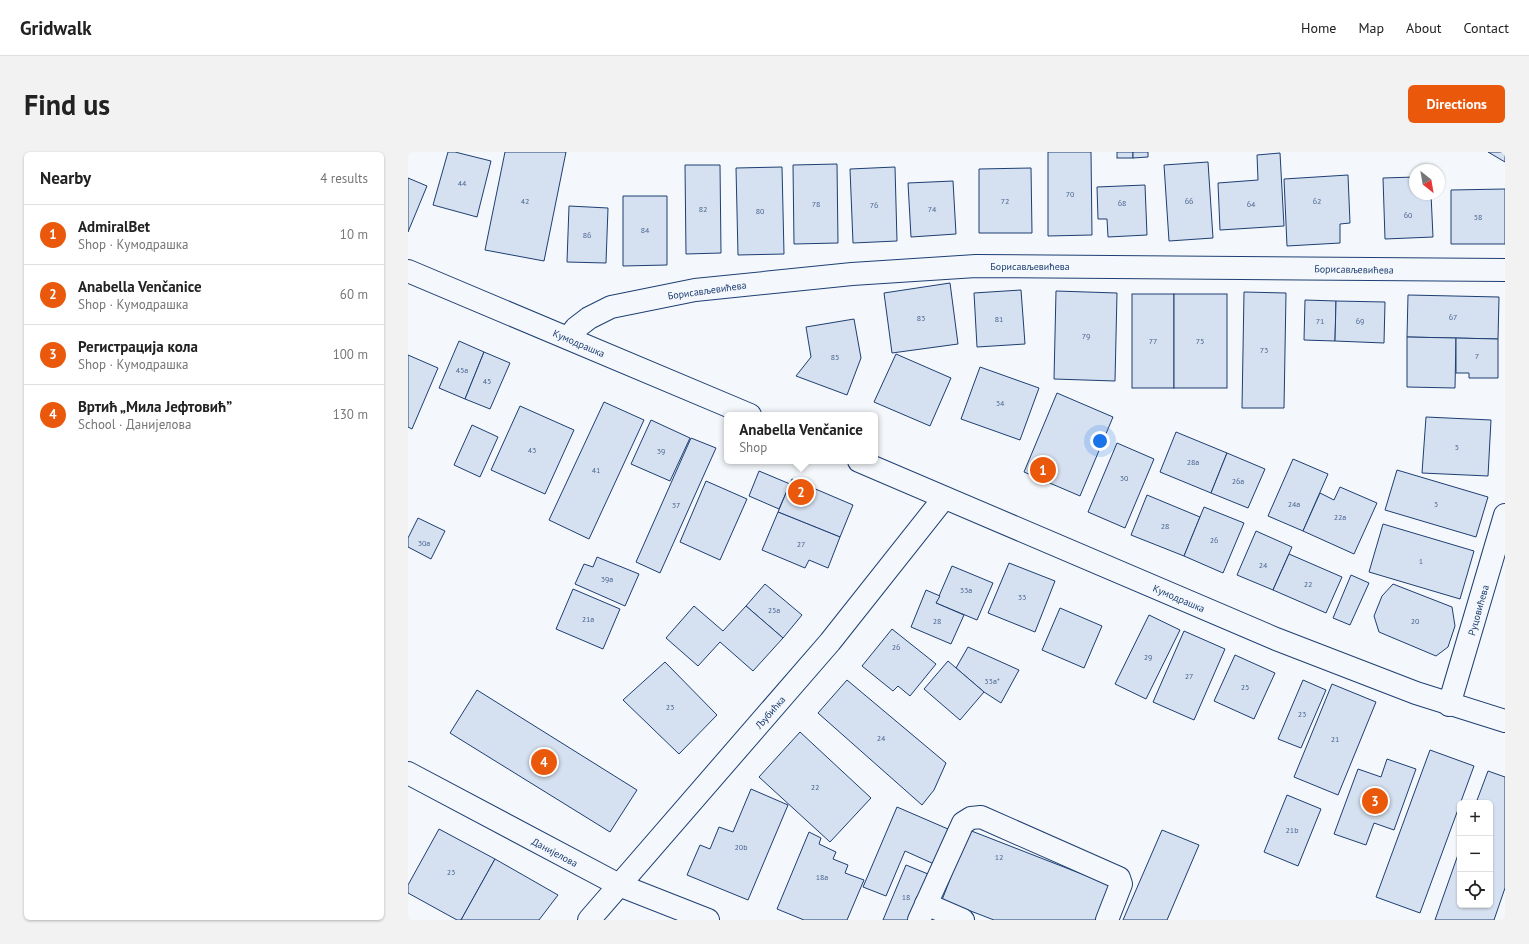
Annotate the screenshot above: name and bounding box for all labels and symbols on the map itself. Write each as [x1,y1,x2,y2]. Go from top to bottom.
north arrow [1409,164,1445,200]
house number: 44 [458,178,467,188]
house number: 70 [1066,189,1075,199]
house number: 42 [521,196,529,206]
house number: 72 [1001,196,1009,206]
house number: 66 [1185,196,1193,206]
house number: 62 [1313,196,1321,206]
house number: 68 [1118,198,1126,208]
house number: 78 [812,199,820,209]
house number: 64 [1247,199,1256,209]
house number: 76 [870,200,878,210]
house number: 82 [699,204,707,214]
house number: 74 [928,204,937,214]
house number: 80 [756,206,765,216]
house number: 60 [1404,210,1413,220]
house number: 58 [1474,212,1482,222]
house number: 84 [641,225,650,235]
house number: 86 [583,230,591,240]
street label: Борисављевићева [990,260,1070,273]
street label: Борисављевићева [1314,262,1394,277]
street label: Борисављевићева [667,279,747,302]
house number: 67 [1449,312,1457,322]
house number: 83 [917,313,925,323]
house number: 81 [995,314,1003,324]
house number: 71 [1316,316,1324,326]
house number: 69 [1356,316,1364,326]
street label: Кумодрашка [551,327,607,360]
house number: 79 [1082,331,1090,341]
house number: 77 [1149,336,1157,346]
house number: 75 [1196,336,1204,346]
house number: 73 [1260,345,1268,355]
house number: 7 [1475,351,1479,361]
house number: 85 [831,352,839,362]
house number: 45a [456,365,468,375]
house number: 45 [483,376,491,386]
house number: 34 [996,398,1005,408]
your location [1090,431,1110,451]
house number: 5 [1455,442,1459,452]
house number: 43 [528,445,536,455]
house number: 39 [657,446,665,456]
pin: 1 [1030,455,1056,485]
house number: 28a [1187,457,1199,467]
house number: 41 [592,465,600,475]
house number: 30 [1120,473,1129,483]
house number: 26a [1232,476,1244,486]
pin: 2 [788,477,814,507]
house number: 24a [1288,499,1300,509]
house number: 3 [1434,499,1438,509]
house number: 37 [672,500,680,510]
house number: 22a [1334,512,1346,522]
house number: 28 [1161,521,1169,531]
house number: 26 [1210,535,1218,545]
house number: 30a [418,538,430,548]
house number: 27 [797,539,805,549]
house number: 1 [1419,556,1423,566]
house number: 24 [1259,560,1268,570]
house number: 39a [601,574,613,584]
house number: 22 [1304,579,1312,589]
street label: Кумодрашка [1151,582,1207,615]
street label: Руцовићева [1465,583,1492,637]
house number: 33a [960,585,972,595]
house number: 33 [1018,592,1026,602]
house number: 25a [768,605,780,615]
house number: 21a [582,614,594,624]
house number: 28 [933,616,941,626]
house number: 20 [1411,616,1420,626]
house number: 26 [892,642,900,652]
house number: 29 [1144,652,1152,662]
house number: 27 [1185,671,1193,681]
house number: 33a* [984,676,1000,686]
house number: 25 [1241,682,1249,692]
street label: Љубићка [752,693,788,732]
house number: 23 [666,702,674,712]
house number: 23 [1298,709,1306,719]
house number: 24 [877,733,886,743]
house number: 21 [1331,734,1339,744]
pin: 4 [531,747,557,777]
house number: 22 [811,782,819,792]
pin: 3 [1362,786,1388,816]
house number: 21b [1285,825,1299,835]
street label: Данијелова [529,835,580,870]
house number: 20b [734,842,748,852]
house number: 12 [995,852,1003,862]
house number: 23 [447,867,455,877]
house number: 18a [816,872,828,882]
house number: 18 [902,892,910,902]

